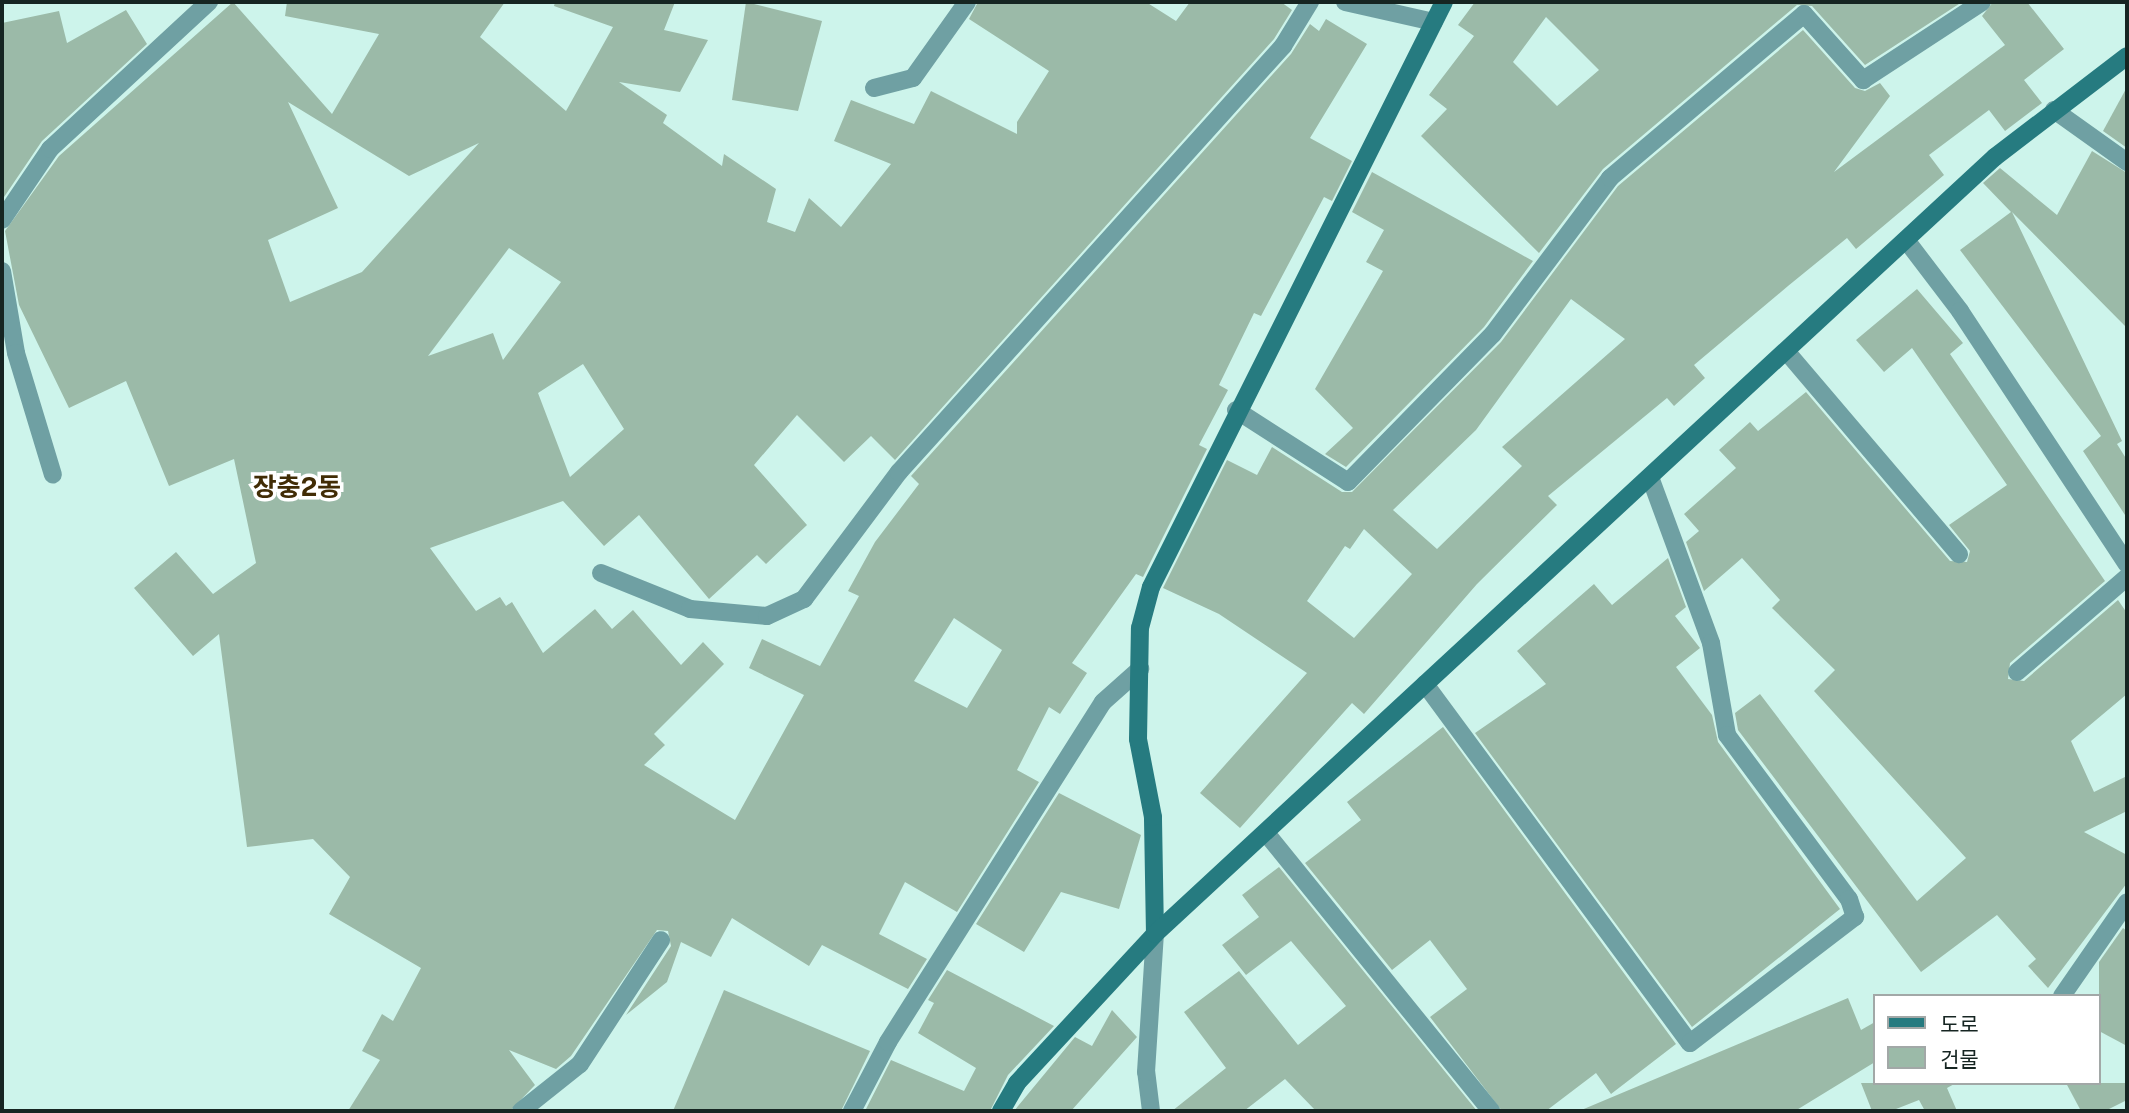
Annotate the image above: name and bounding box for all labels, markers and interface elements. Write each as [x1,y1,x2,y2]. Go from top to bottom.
district label: 장충2동 [253,471,341,503]
legend [1874,994,2101,1085]
text: 도로 [1940,1012,1979,1037]
text: 건물 [1940,1047,1979,1072]

